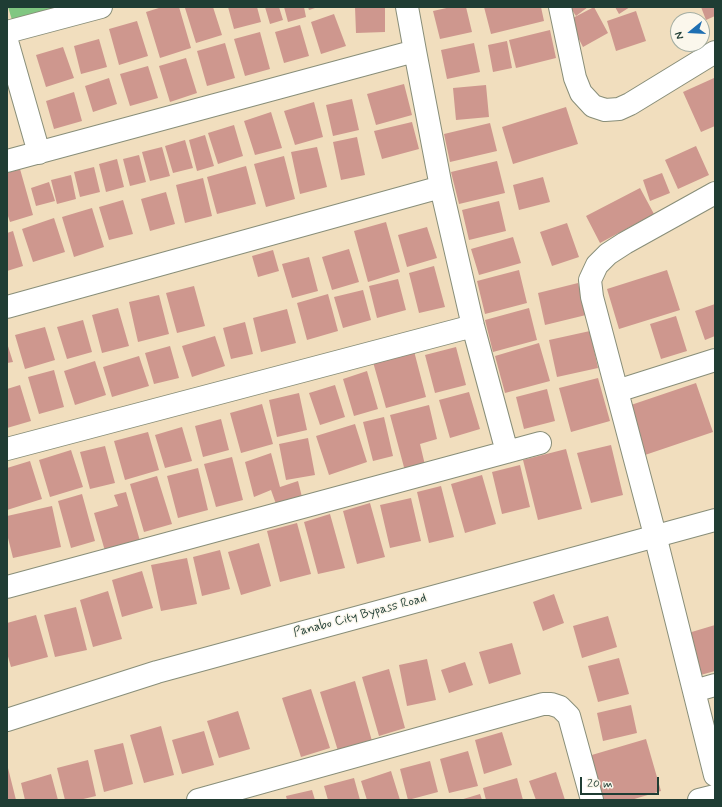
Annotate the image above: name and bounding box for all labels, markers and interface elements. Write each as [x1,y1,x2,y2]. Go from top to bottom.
north arrow [670,12,710,52]
text: N [672,30,687,41]
street label: Panabo City Bypass Road [292,591,428,641]
scale bar [582,769,661,795]
text: 20 m [587,776,613,792]

